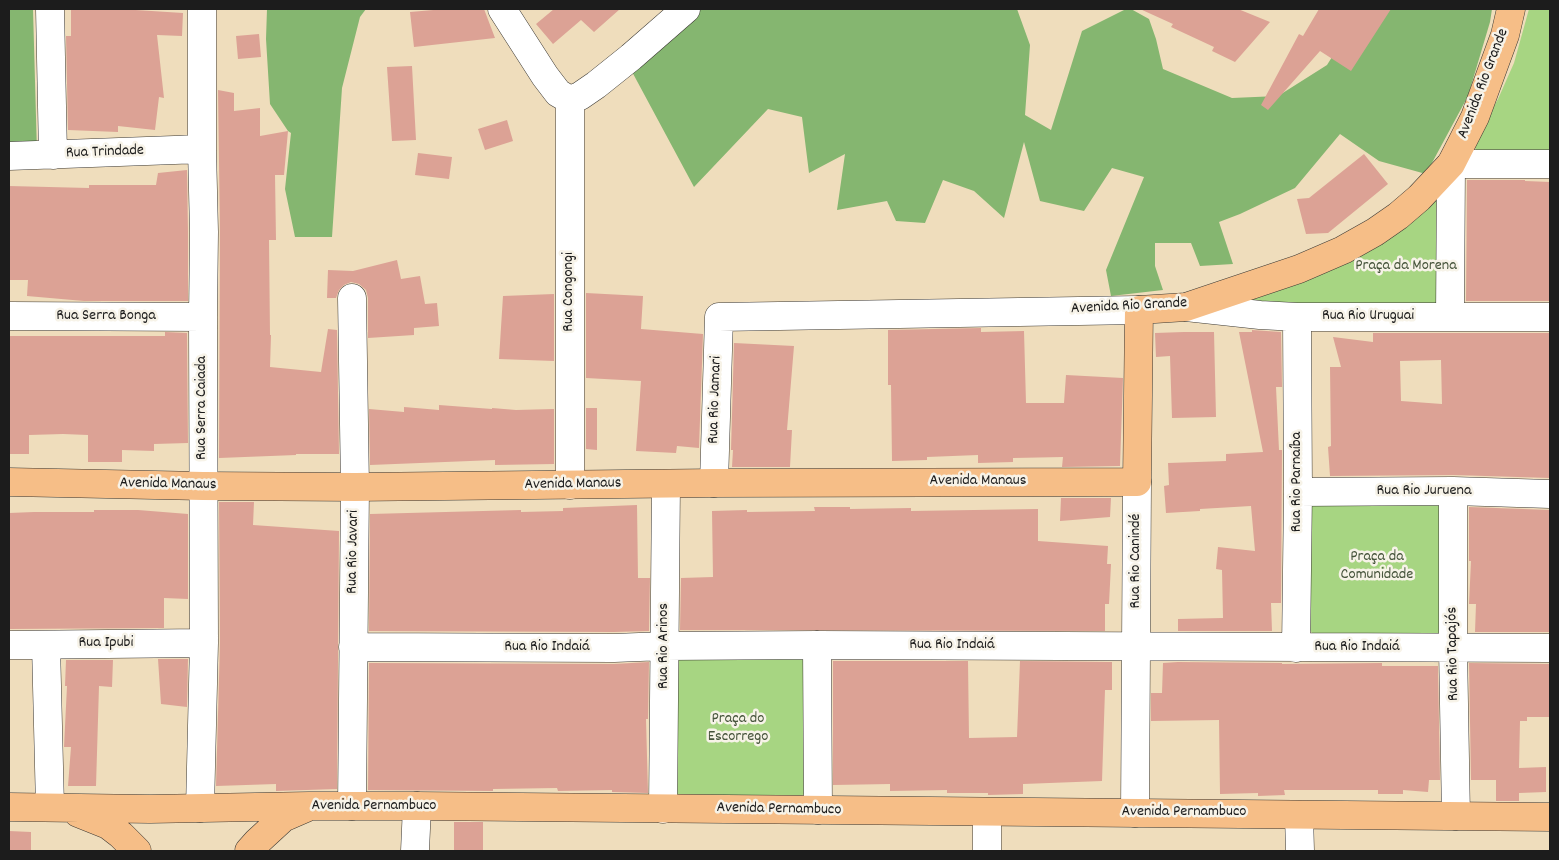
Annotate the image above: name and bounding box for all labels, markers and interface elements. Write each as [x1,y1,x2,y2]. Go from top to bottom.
street label: Avenida Rio Grande [1454,26,1514,142]
street label: Rua Trindade [66,142,144,164]
street label: Rua Congongi [560,252,580,332]
park label: Praça da Morena [1355,257,1457,277]
street label: Avenida Rio Grande [1070,294,1188,320]
street label: Rua Serra Bonga [56,307,156,327]
street label: Rua Rio Uruguai [1322,307,1414,327]
street label: Rua Serra Caiada [193,356,213,460]
street label: Rua Rio Jamari [705,356,727,444]
street label: Rua Rio Parnaíba [1288,432,1308,532]
street label: Avenida Manaus [930,472,1026,492]
street label: Avenida Manaus [119,475,217,495]
street label: Avenida Manaus [524,475,622,495]
street label: Rua Rio Juruena [1377,482,1471,502]
street label: Rua Rio Javari [344,510,364,594]
street label: Rua Rio Canindé [1127,514,1147,608]
park label: Praça da Comunidade [1341,548,1413,586]
street label: Rua Rio Arinos [655,603,675,689]
street label: Rua Rio Tapajós [1444,607,1464,701]
street label: Rua Ipubi [79,634,133,654]
street label: Rua Rio Indaiá [909,636,995,656]
street label: Rua Rio Indaiá [504,638,590,658]
street label: Rua Rio Indaiá [1314,638,1400,658]
park label: Praça do Escorrego [708,710,768,748]
street label: Avenida Pernambuco [312,797,436,817]
street label: Avenida Pernambuco [716,799,842,821]
street label: Avenida Pernambuco [1122,803,1246,823]

